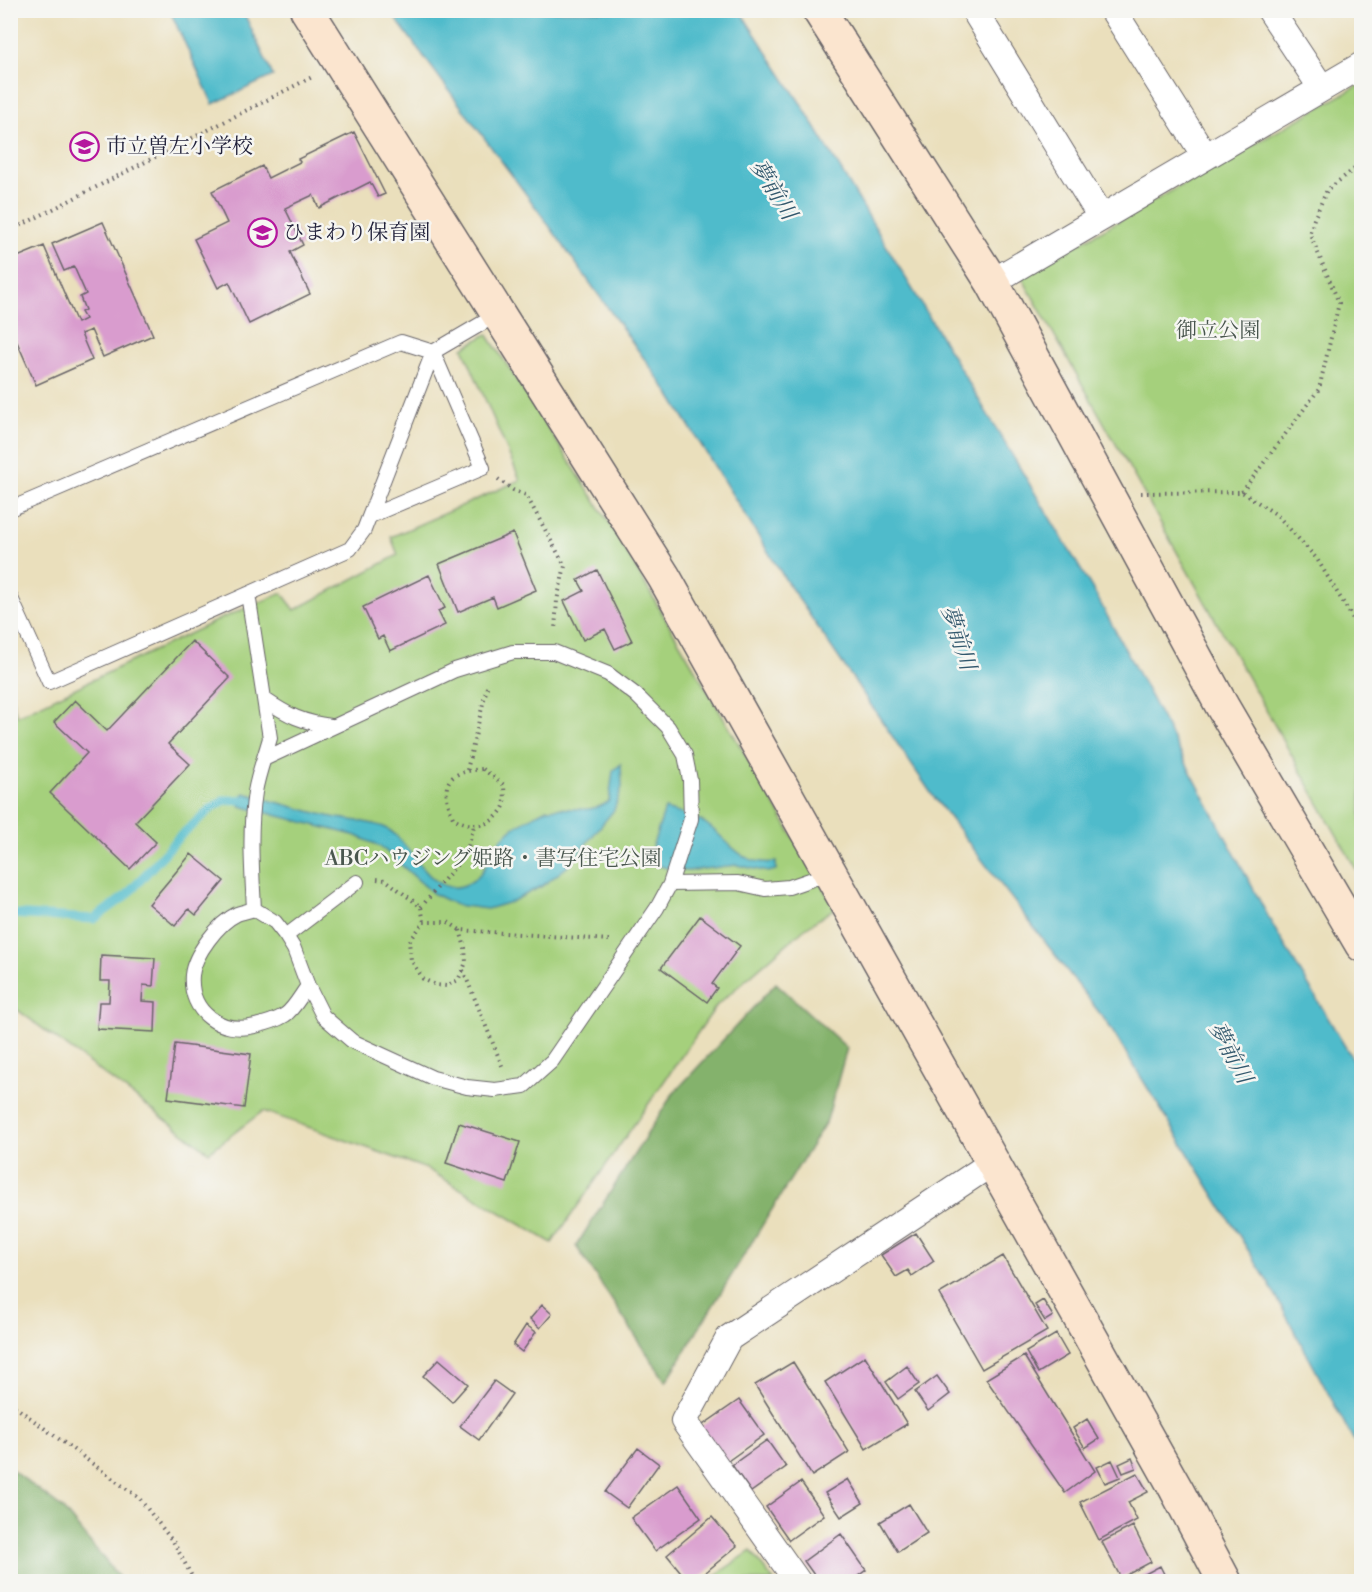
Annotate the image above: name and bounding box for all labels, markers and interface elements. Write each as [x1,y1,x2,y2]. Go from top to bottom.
school or university icon: 市立曽左小学校 [69,131,101,163]
place label: 市立曽左小学校 [106,134,253,160]
water label: 夢前川 [744,155,803,227]
school or university icon: ひまわり保育園 [246,217,278,249]
place label: ひまわり保育園 [283,220,430,246]
park label: 御立公園 [1176,318,1260,344]
water label: 夢前川 [935,602,982,675]
park label: ABCハウジング姫路・書写住宅公園 [324,846,661,872]
water label: 夢前川 [1203,1018,1258,1090]

